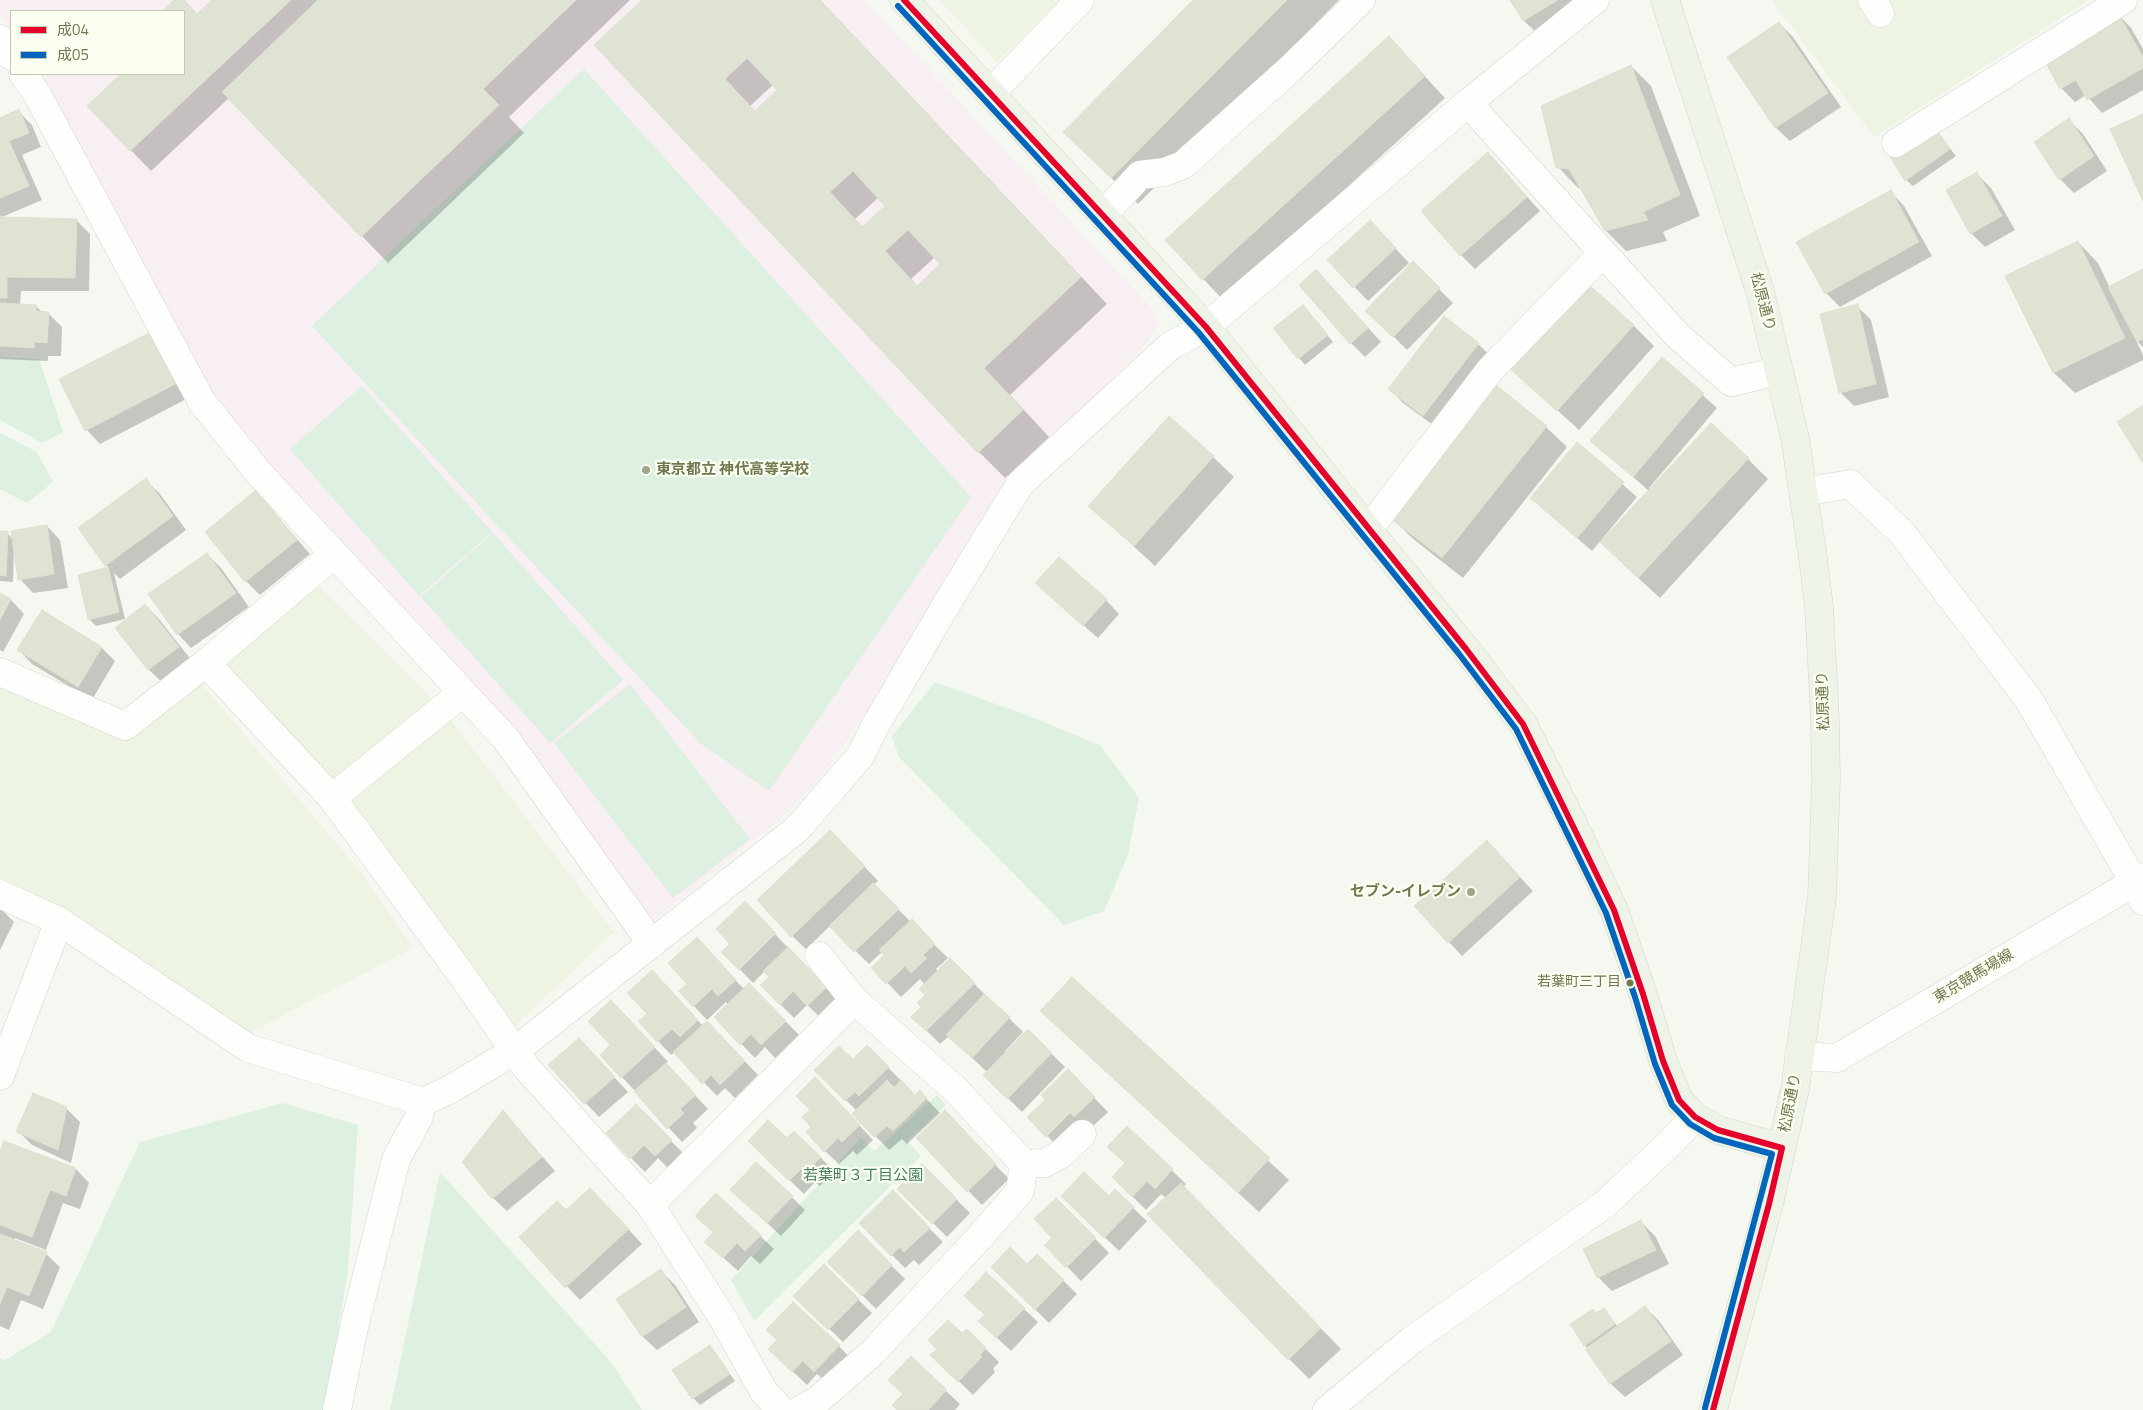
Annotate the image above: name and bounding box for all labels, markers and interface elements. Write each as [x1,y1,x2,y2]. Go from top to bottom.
legend [10,10,185,75]
text: 成04 [57,18,89,41]
text: 成05 [57,43,89,66]
street label: 松原通り [1746,271,1778,333]
place label: 東京都立 神代高等学校 [656,461,809,479]
marker: 東京都立 神代高等学校 [640,464,652,476]
street label: 松原通り [1814,671,1834,731]
place label: セブン-イレブン [1350,883,1461,901]
marker: セブン-イレブン [1465,886,1477,898]
street label: 東京競馬場線 [1931,946,2017,1008]
place label: 若葉町三丁目 [1537,975,1621,991]
marker: 若葉町三丁目 [1625,978,1635,988]
street label: 松原通り [1776,1072,1806,1134]
park label: 若葉町３丁目公園 [803,1167,923,1185]

